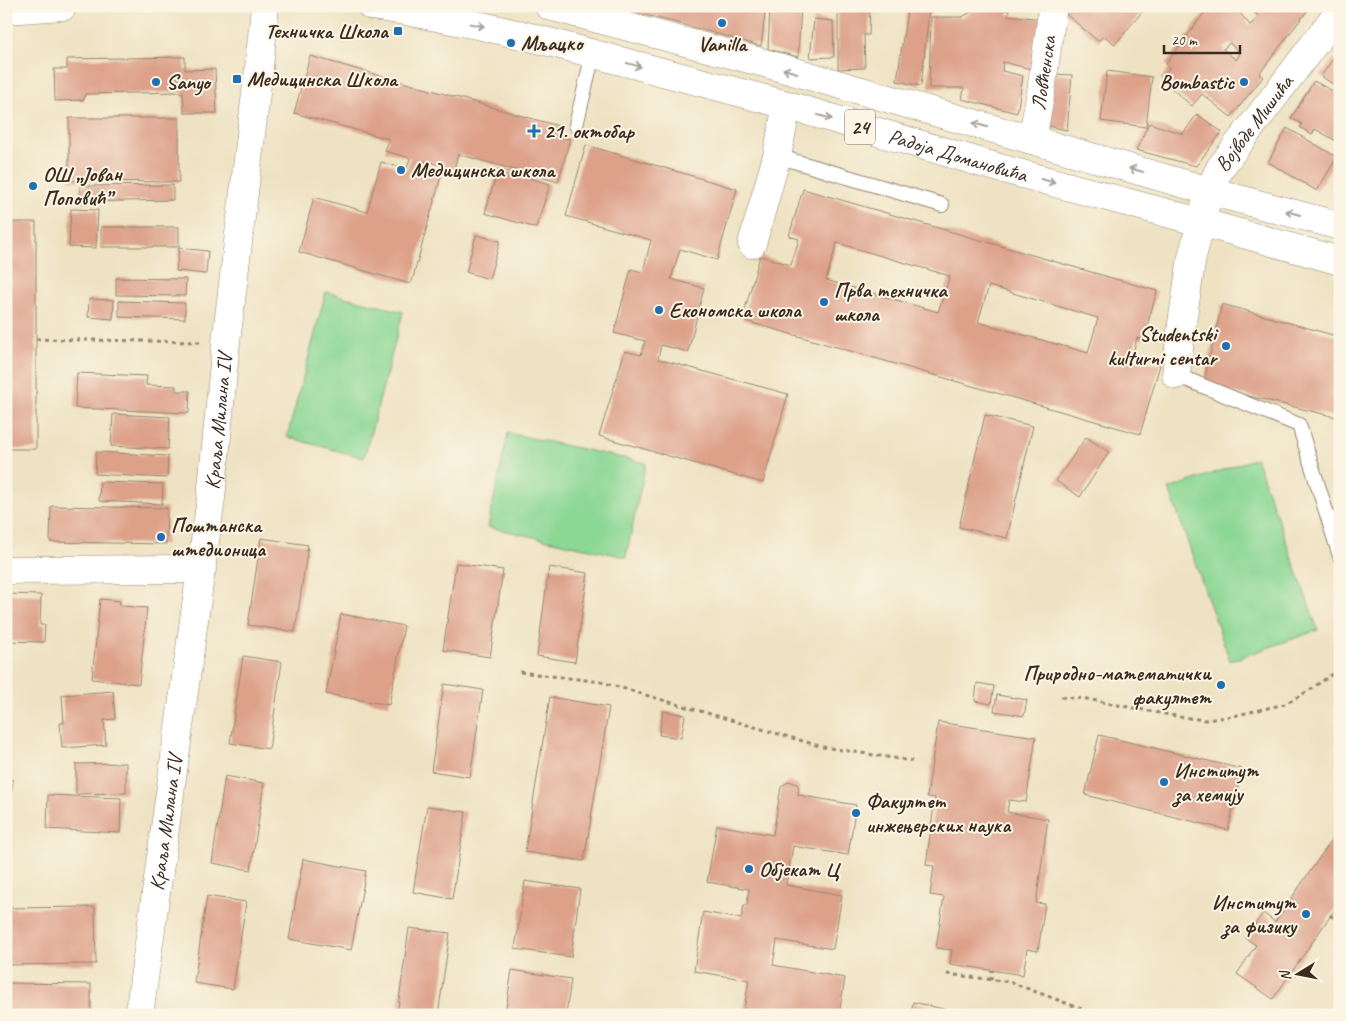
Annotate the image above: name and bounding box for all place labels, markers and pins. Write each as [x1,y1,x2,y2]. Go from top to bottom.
marker: Vanilla [716,17,728,29]
place label: Техничка Школа [265,18,390,44]
marker: Техничка Школа [392,25,404,37]
place label: Мљацко [521,30,585,56]
place label: Vanilla [698,31,749,57]
marker: Мљацко [505,37,517,49]
place label: Медицинска Школа [247,66,399,92]
place label: Sanyo [166,69,212,96]
place label: Bombastic [1160,69,1235,95]
marker: Медицинска Школа [231,73,243,85]
marker: Sanyo [150,76,162,88]
marker: Bombastic [1238,76,1250,88]
place label: 21. октобар [544,118,636,144]
marker: 21. октобар [528,125,540,137]
place label: Медицинска школа [411,157,556,183]
place label: ОШ „Јован Поповић” [43,161,124,211]
marker: Медицинска школа [395,164,407,176]
marker: ОШ „Јован Поповић” [27,180,39,192]
place label: Прва техничка школа [834,277,948,327]
marker: Прва техничка школа [818,296,830,308]
place label: Економска школа [669,297,803,323]
marker: Економска школа [653,304,665,316]
place label: Studentski kulturni centar [1108,321,1219,371]
marker: Studentski kulturni centar [1220,340,1232,352]
place label: Поштанска штедионица [171,512,267,562]
marker: Поштанска штедионица [155,531,167,543]
place label: Природно-математички факултет [1023,660,1213,711]
marker: Природно-математички факултет [1215,679,1227,691]
place label: Институт за хемију [1171,757,1260,808]
marker: Институт за хемију [1158,776,1170,788]
place label: Факултет инжењерских наука [866,788,1012,838]
marker: Факултет инжењерских наука [850,807,862,819]
place label: Објекат Ц [759,856,842,882]
marker: Објекат Ц [743,863,755,875]
place label: Институт за физику [1212,889,1298,940]
marker: Институт за физику [1300,908,1312,920]

